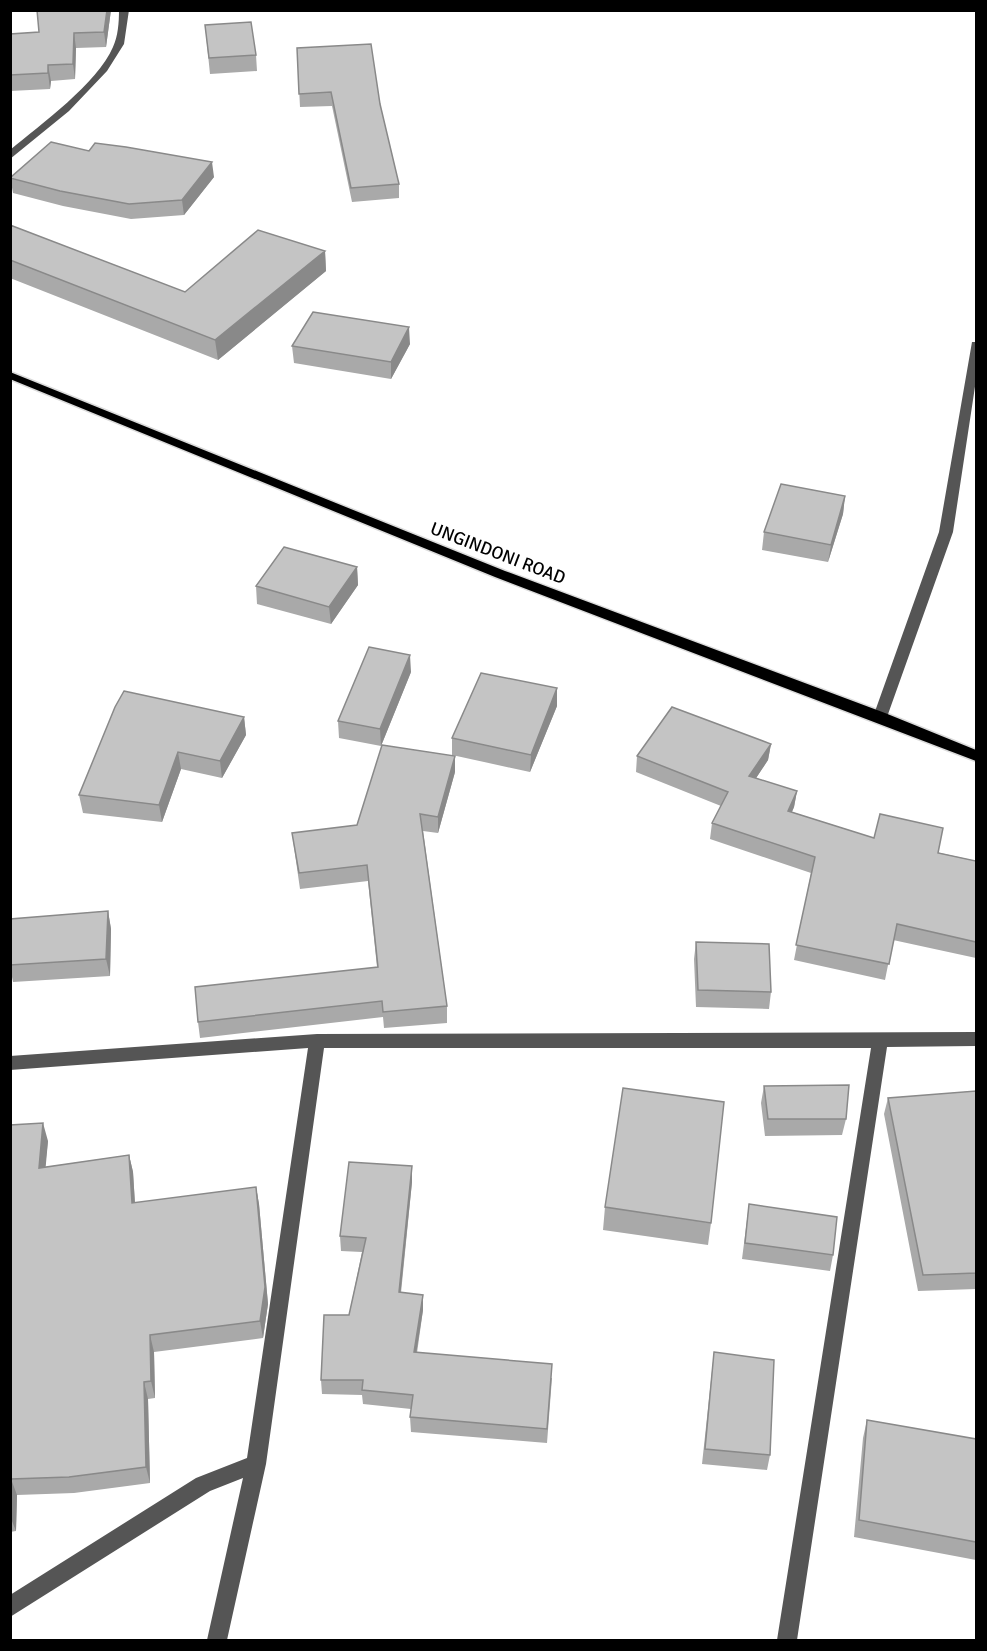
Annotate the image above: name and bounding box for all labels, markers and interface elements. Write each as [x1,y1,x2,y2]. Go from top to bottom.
street label: UNGINDONI ROAD [427,517,569,589]

